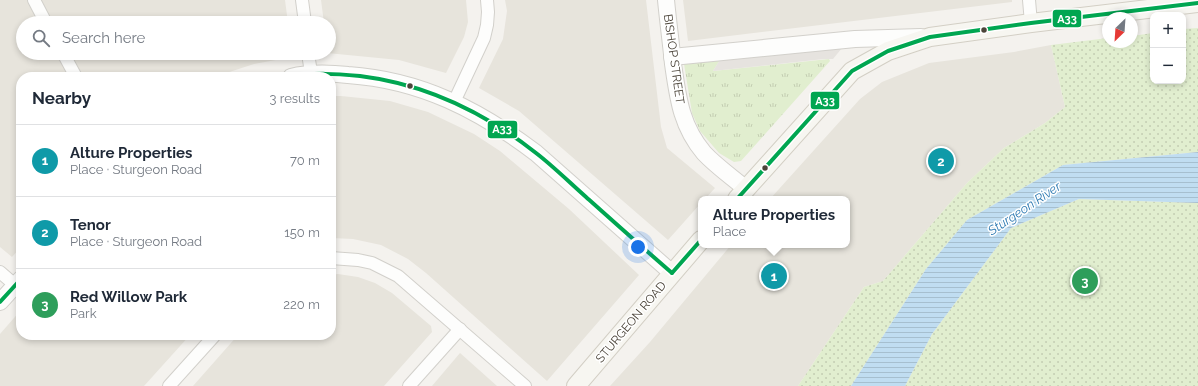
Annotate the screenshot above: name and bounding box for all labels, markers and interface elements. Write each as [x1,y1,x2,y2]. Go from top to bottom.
line badge: A33 [1052,9,1082,28]
north arrow [1102,12,1138,48]
map controls [1150,12,1186,84]
button: + [1150,12,1186,48]
street label: BISHOP STREET [661,13,687,106]
text: A33 [1057,13,1077,26]
search box [16,16,336,60]
unlabelled marker [979,25,989,35]
icon: search [30,27,52,49]
text: Search here [62,29,145,47]
button: − [1150,48,1186,84]
unlabelled marker [405,81,415,91]
text: Nearby [32,88,91,108]
text: 3 results [270,91,320,106]
line badge: A33 [810,91,840,110]
text: A33 [815,95,835,108]
line badge: A33 [487,120,518,139]
text: A33 [492,123,512,136]
text: Alture Properties [70,144,192,162]
pin: 2 [928,146,954,176]
text: 1 [42,153,48,168]
text: 70 m [290,153,320,168]
text: Place · Sturgeon Road [70,162,202,177]
unlabelled marker [760,163,770,173]
water label: Sturgeon River [984,178,1064,239]
popup [698,196,850,248]
text: Alture Properties [713,206,835,224]
text: Tenor [70,216,111,234]
text: Place [713,224,746,239]
text: 2 [41,225,49,240]
text: 150 m [284,225,320,240]
text: Place · Sturgeon Road [70,234,202,249]
your location [628,237,648,257]
pin: 1 [761,261,787,291]
pin: 3 [1072,266,1098,296]
street label: STURGEON ROAD [593,278,669,365]
text: Red Willow Park [70,288,187,306]
text: 3 [41,297,49,312]
text: 220 m [283,297,320,312]
text: Park [70,306,97,321]

